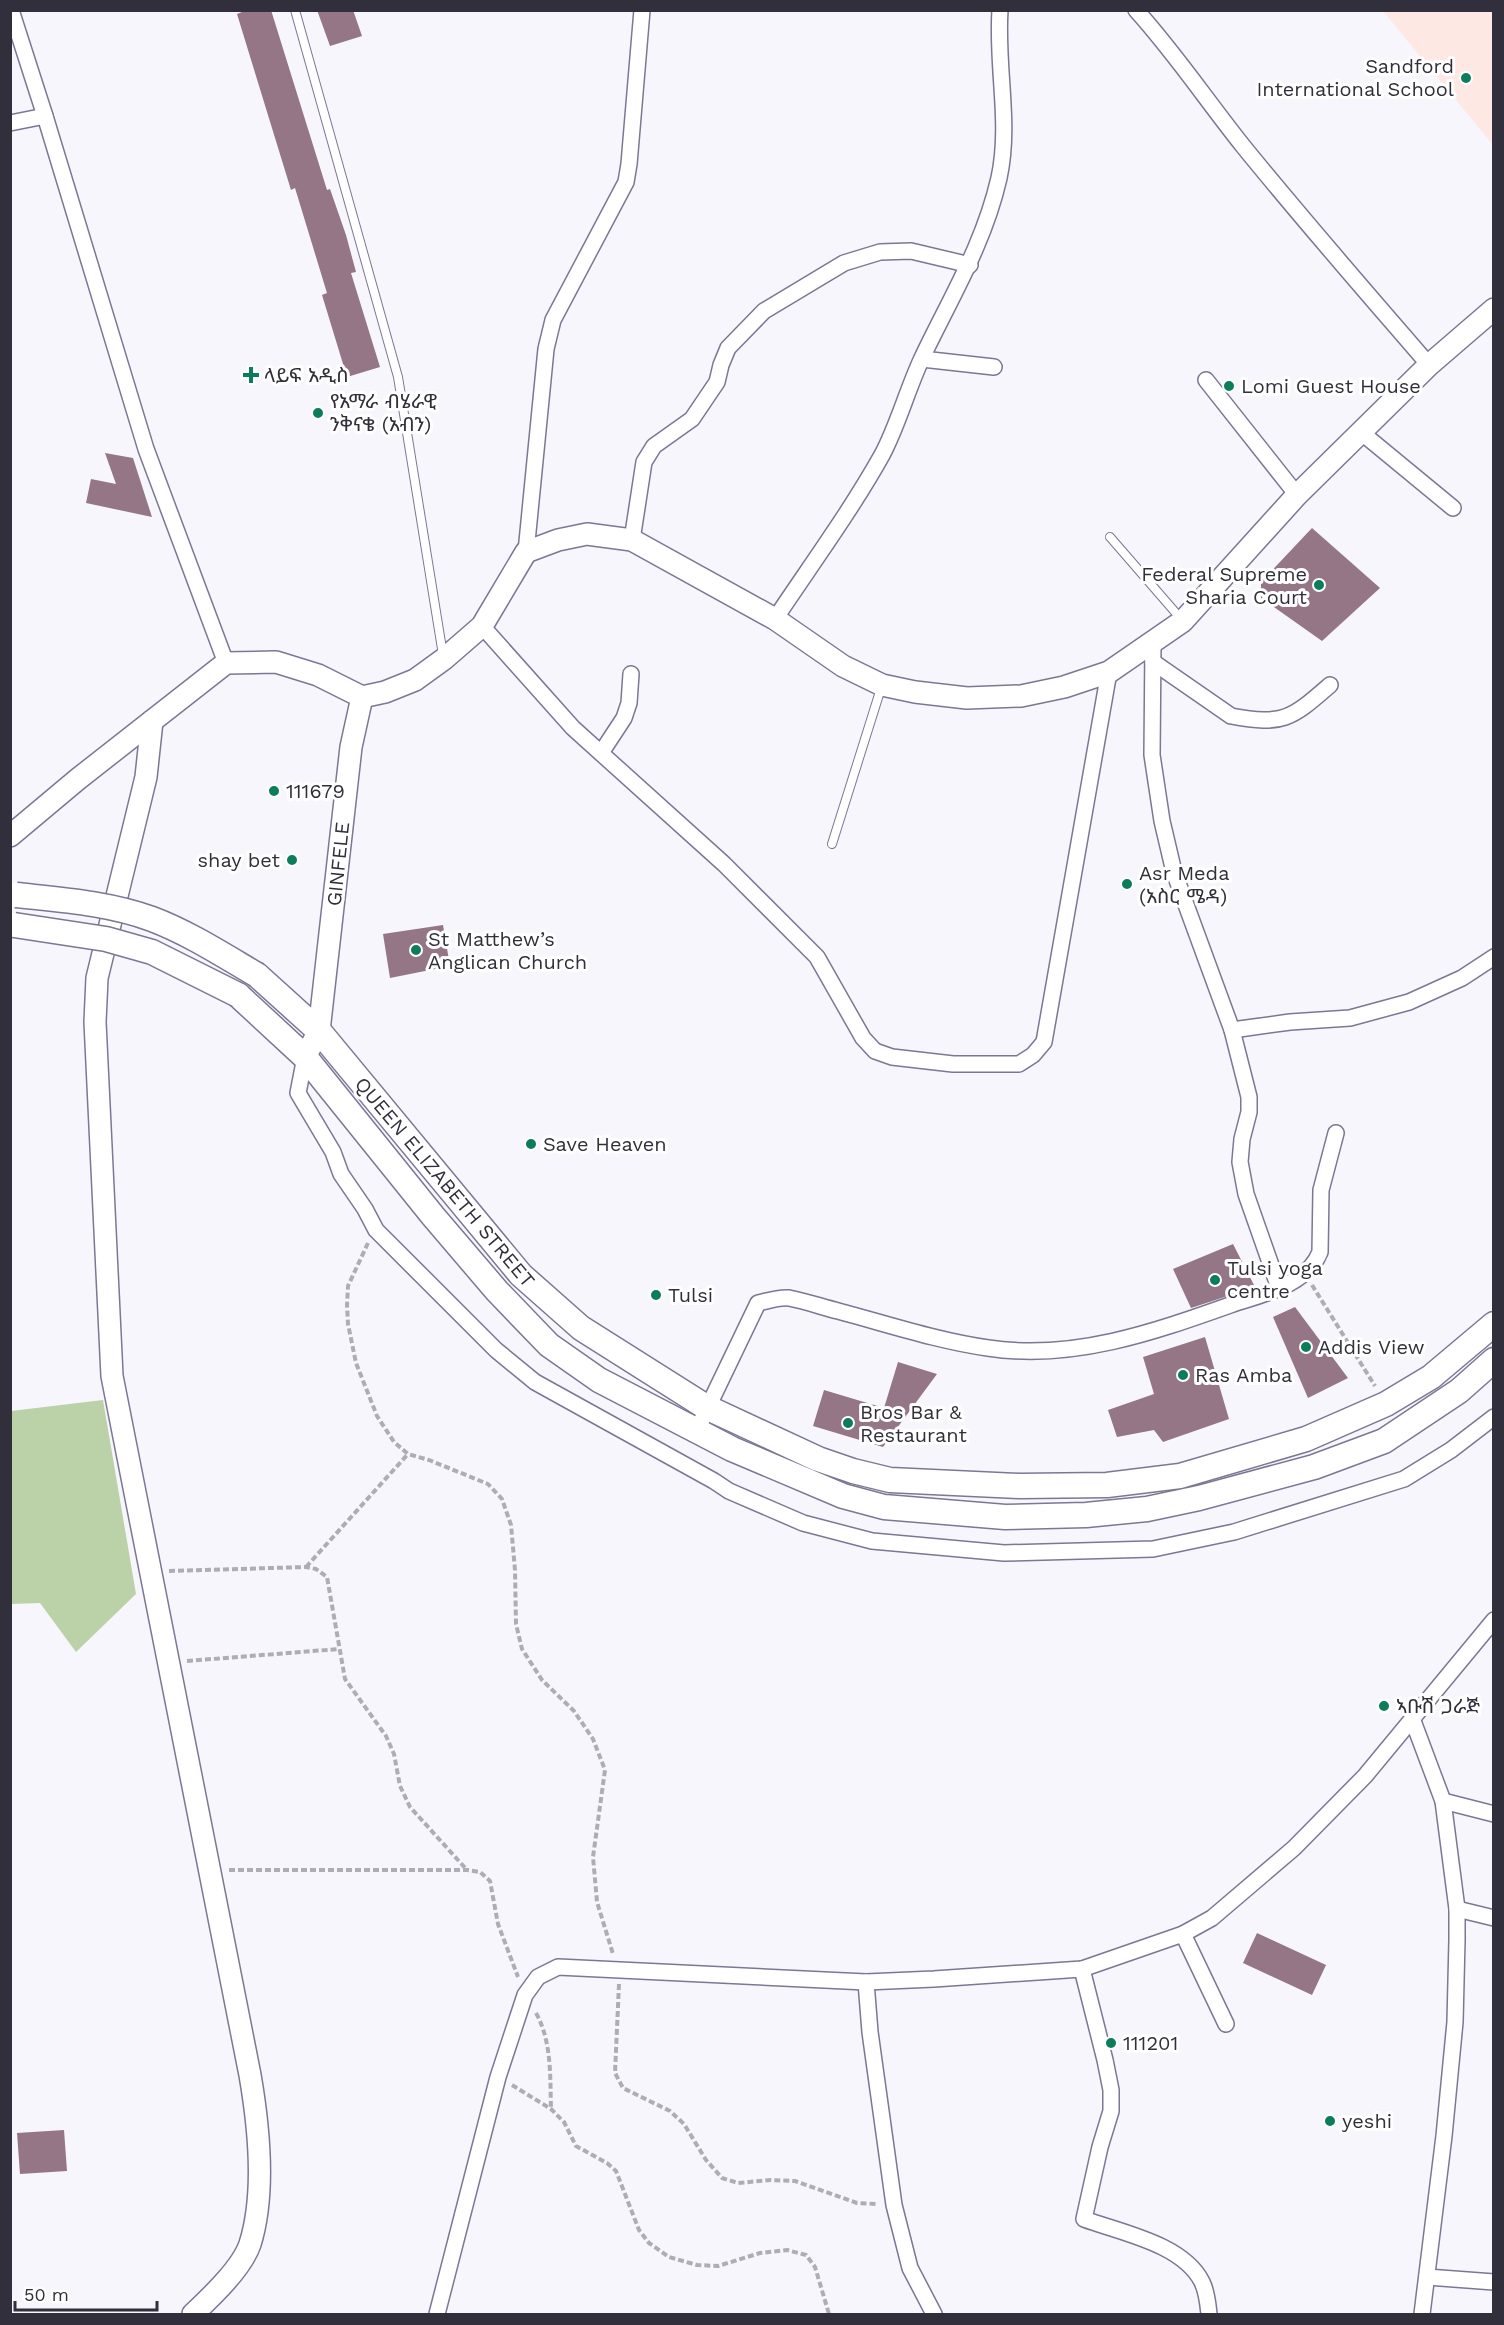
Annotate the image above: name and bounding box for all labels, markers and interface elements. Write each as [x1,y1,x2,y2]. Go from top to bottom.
place label: Sandford International School [1256,54,1454,101]
marker: Sandford International School [1459,71,1473,85]
place label: ላይፍ አዲስ [264,363,349,387]
marker: ላይፍ አዲስ [242,366,260,384]
place label: Lomi Guest House [1241,374,1421,398]
marker: Lomi Guest House [1222,379,1236,393]
place label: የአማራ ብሄራዊ ንቅናቄ (አብን) [330,389,437,436]
marker: የአማራ ብሄራዊ ንቅናቄ (አብን) [311,406,325,420]
place label: Federal Supreme Sharia Court [1141,562,1308,609]
marker: Federal Supreme Sharia Court [1312,578,1326,592]
place label: 111679 [286,779,345,803]
marker: 111679 [267,784,281,798]
street label: GINFELE [322,821,354,907]
place label: shay bet [198,848,281,872]
marker: shay bet [285,853,299,867]
place label: Asr Meda (አስር ሜዳ) [1139,861,1229,908]
marker: Asr Meda (አስር ሜዳ) [1120,877,1134,891]
place label: St Matthew’s Anglican Church [428,927,587,974]
marker: St Matthew’s Anglican Church [409,943,423,957]
street label: QUEEN ELIZABETH STREET [350,1072,540,1292]
place label: Save Heaven [543,1132,667,1156]
marker: Save Heaven [524,1137,538,1151]
place label: Tulsi yoga centre [1227,1256,1323,1303]
marker: Tulsi yoga centre [1208,1273,1222,1287]
place label: Tulsi [668,1283,713,1307]
marker: Tulsi [649,1288,663,1302]
place label: Addis View [1318,1335,1425,1359]
marker: Addis View [1299,1340,1313,1354]
place label: Ras Amba [1195,1363,1292,1387]
marker: Ras Amba [1176,1368,1190,1382]
place label: Bros Bar & Restaurant [860,1400,968,1447]
marker: Bros Bar & Restaurant [841,1416,855,1430]
place label: ኣቡሽ ጋራጅ [1396,1694,1480,1718]
marker: ኣቡሽ ጋራጅ [1377,1699,1391,1713]
place label: 111201 [1123,2031,1178,2055]
marker: 111201 [1104,2036,1118,2050]
place label: yeshi [1342,2109,1392,2133]
marker: yeshi [1323,2114,1337,2128]
scale bar [15,2274,158,2312]
text: 50 m [24,2284,69,2305]

